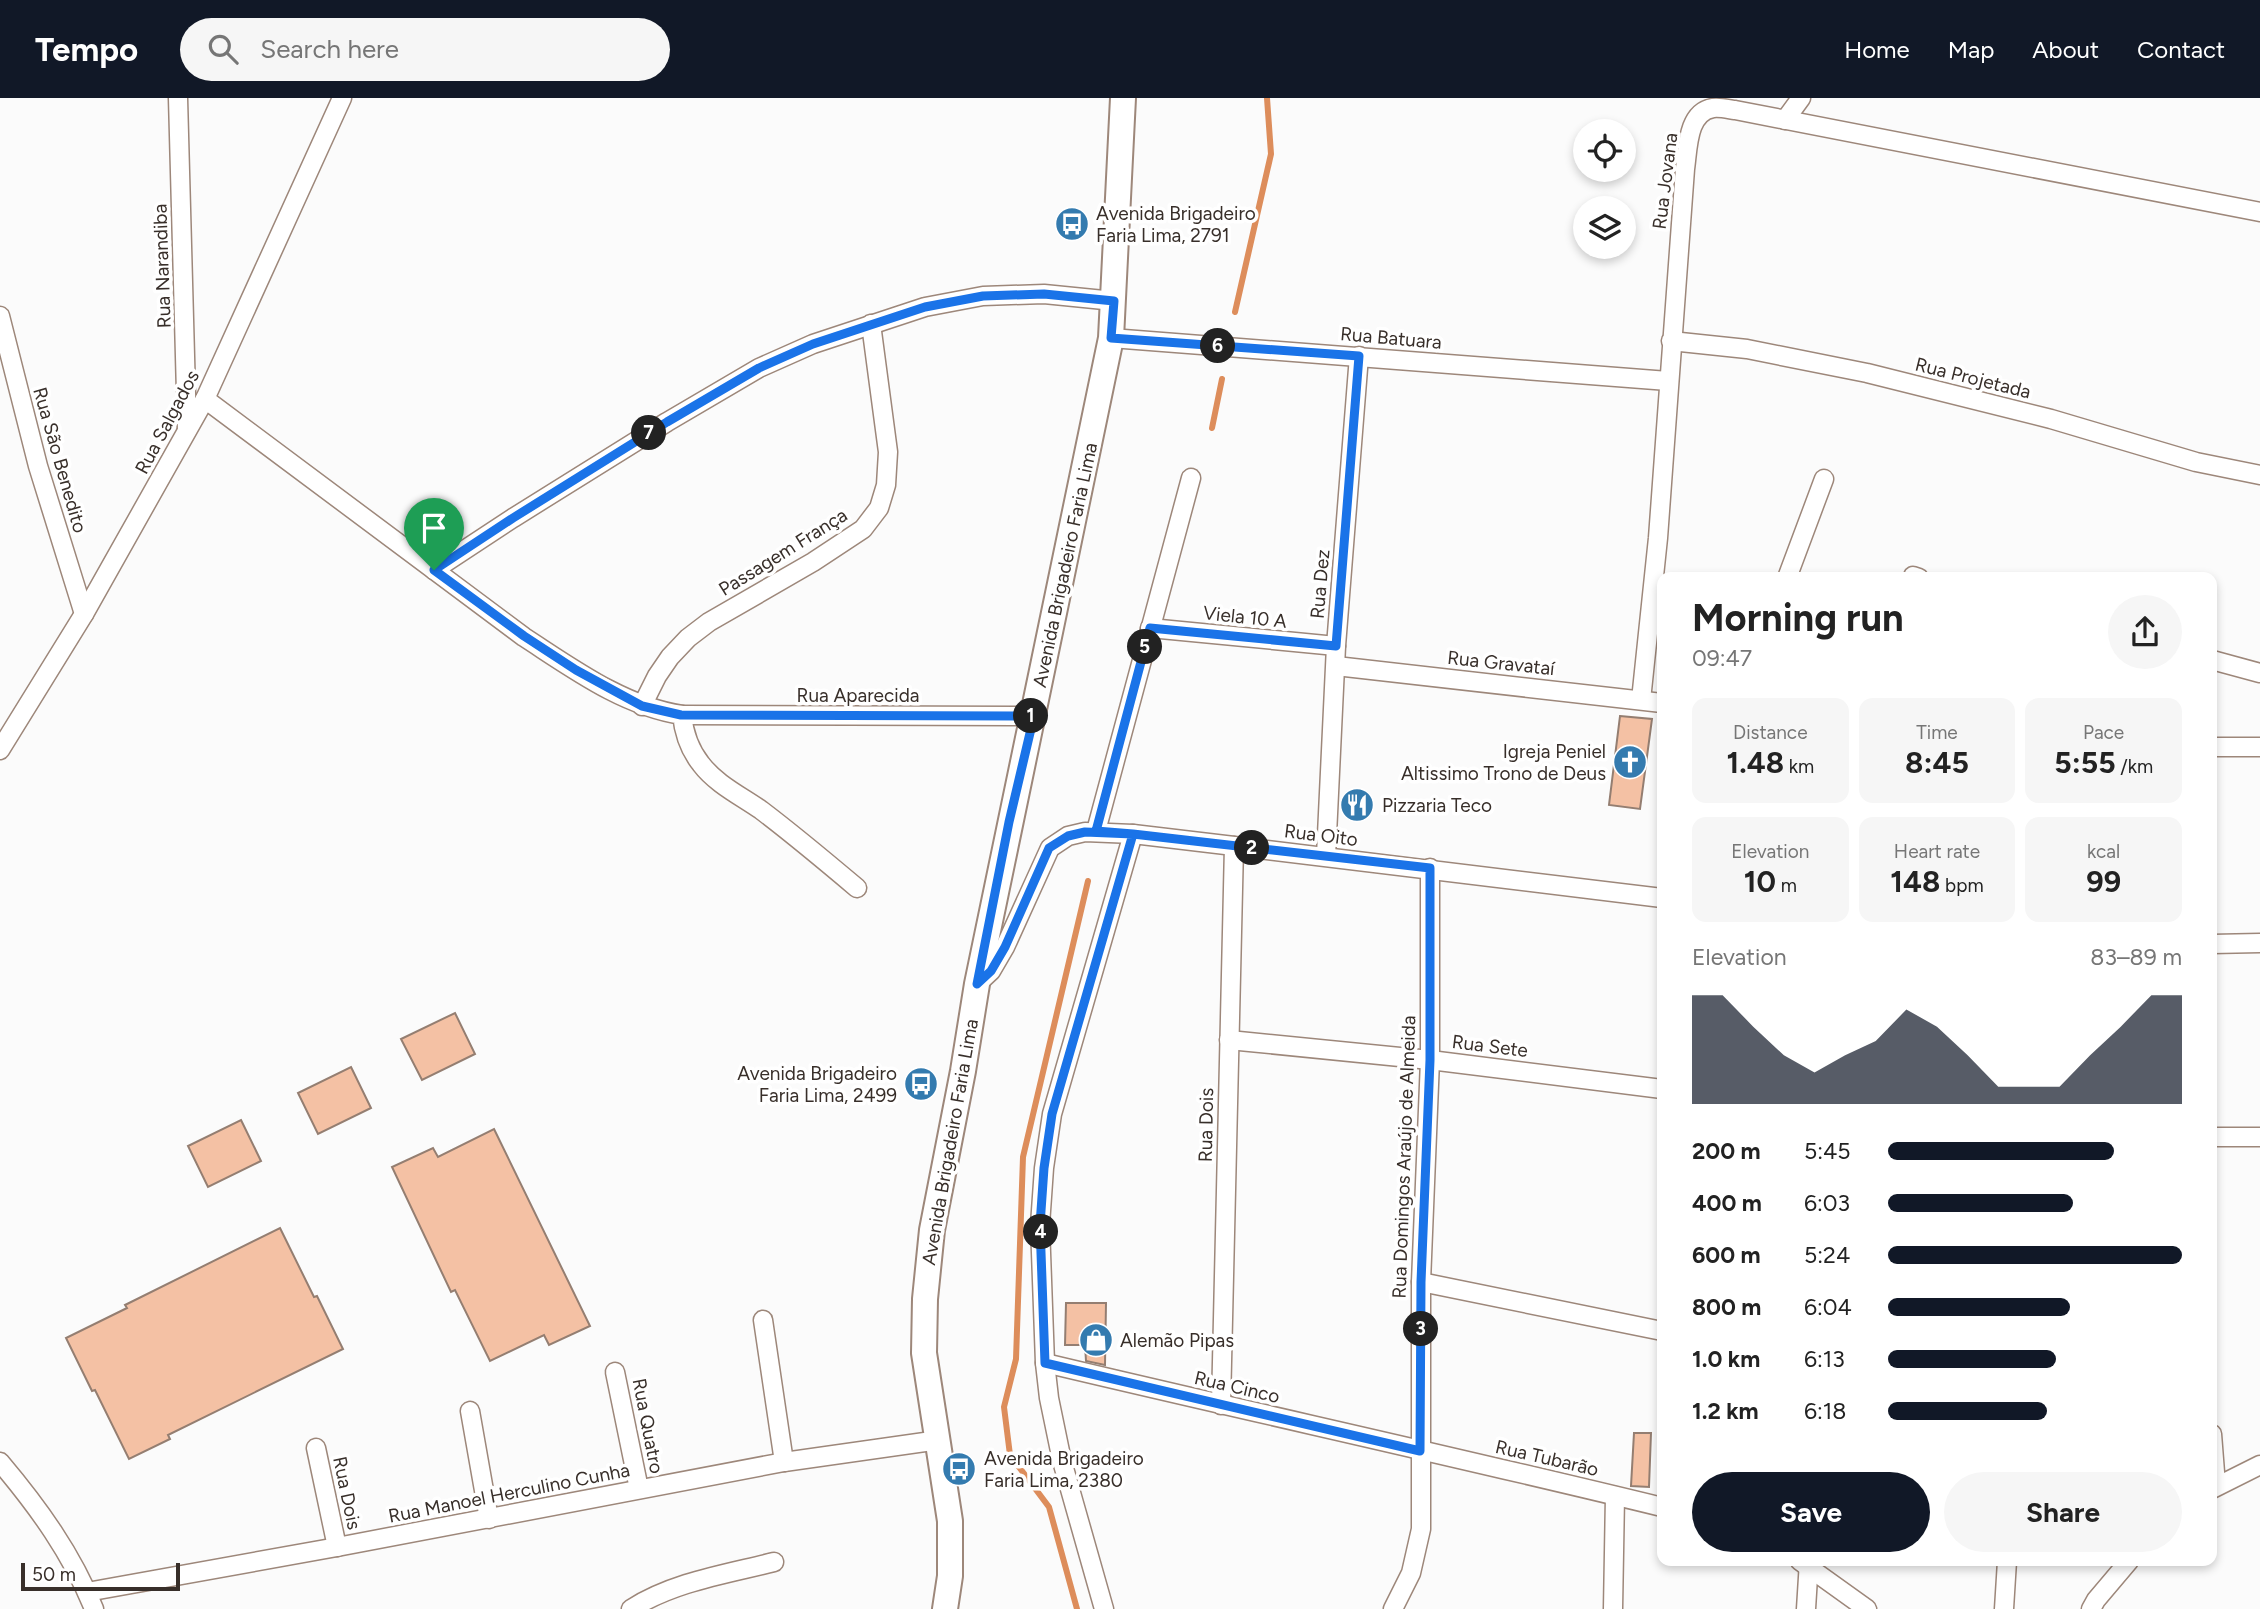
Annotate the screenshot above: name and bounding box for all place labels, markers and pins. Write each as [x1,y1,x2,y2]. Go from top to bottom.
place label: Avenida Brigadeiro Faria Lima, 2791 [1096,202,1256,247]
bus stop icon: Avenida Brigadeiro Faria Lima, 2791 [1053,205,1091,243]
pin: 6 [1200,328,1236,364]
pin: 7 [632,416,666,450]
pin [404,498,464,570]
pin: 5 [1128,630,1162,664]
pin: 1 [1014,698,1048,734]
place label: Igreja Peniel Altissimo Trono de Deus [1401,740,1606,785]
church icon: Igreja Peniel Altissimo Trono de Deus [1611,743,1649,781]
restaurant icon: Pizzaria Teco [1338,786,1376,824]
place label: Pizzaria Teco [1382,794,1492,817]
pin: 2 [1234,830,1270,866]
place label: Avenida Brigadeiro Faria Lima, 2499 [737,1062,897,1107]
bus stop icon: Avenida Brigadeiro Faria Lima, 2499 [902,1065,940,1103]
pin: 4 [1024,1214,1058,1250]
pin: 3 [1404,1312,1438,1346]
shop icon: Alemão Pipas [1077,1321,1115,1359]
place label: Alemão Pipas [1120,1329,1234,1352]
place label: Avenida Brigadeiro Faria Lima, 2380 [984,1447,1144,1492]
bus stop icon: Avenida Brigadeiro Faria Lima, 2380 [940,1450,978,1488]

